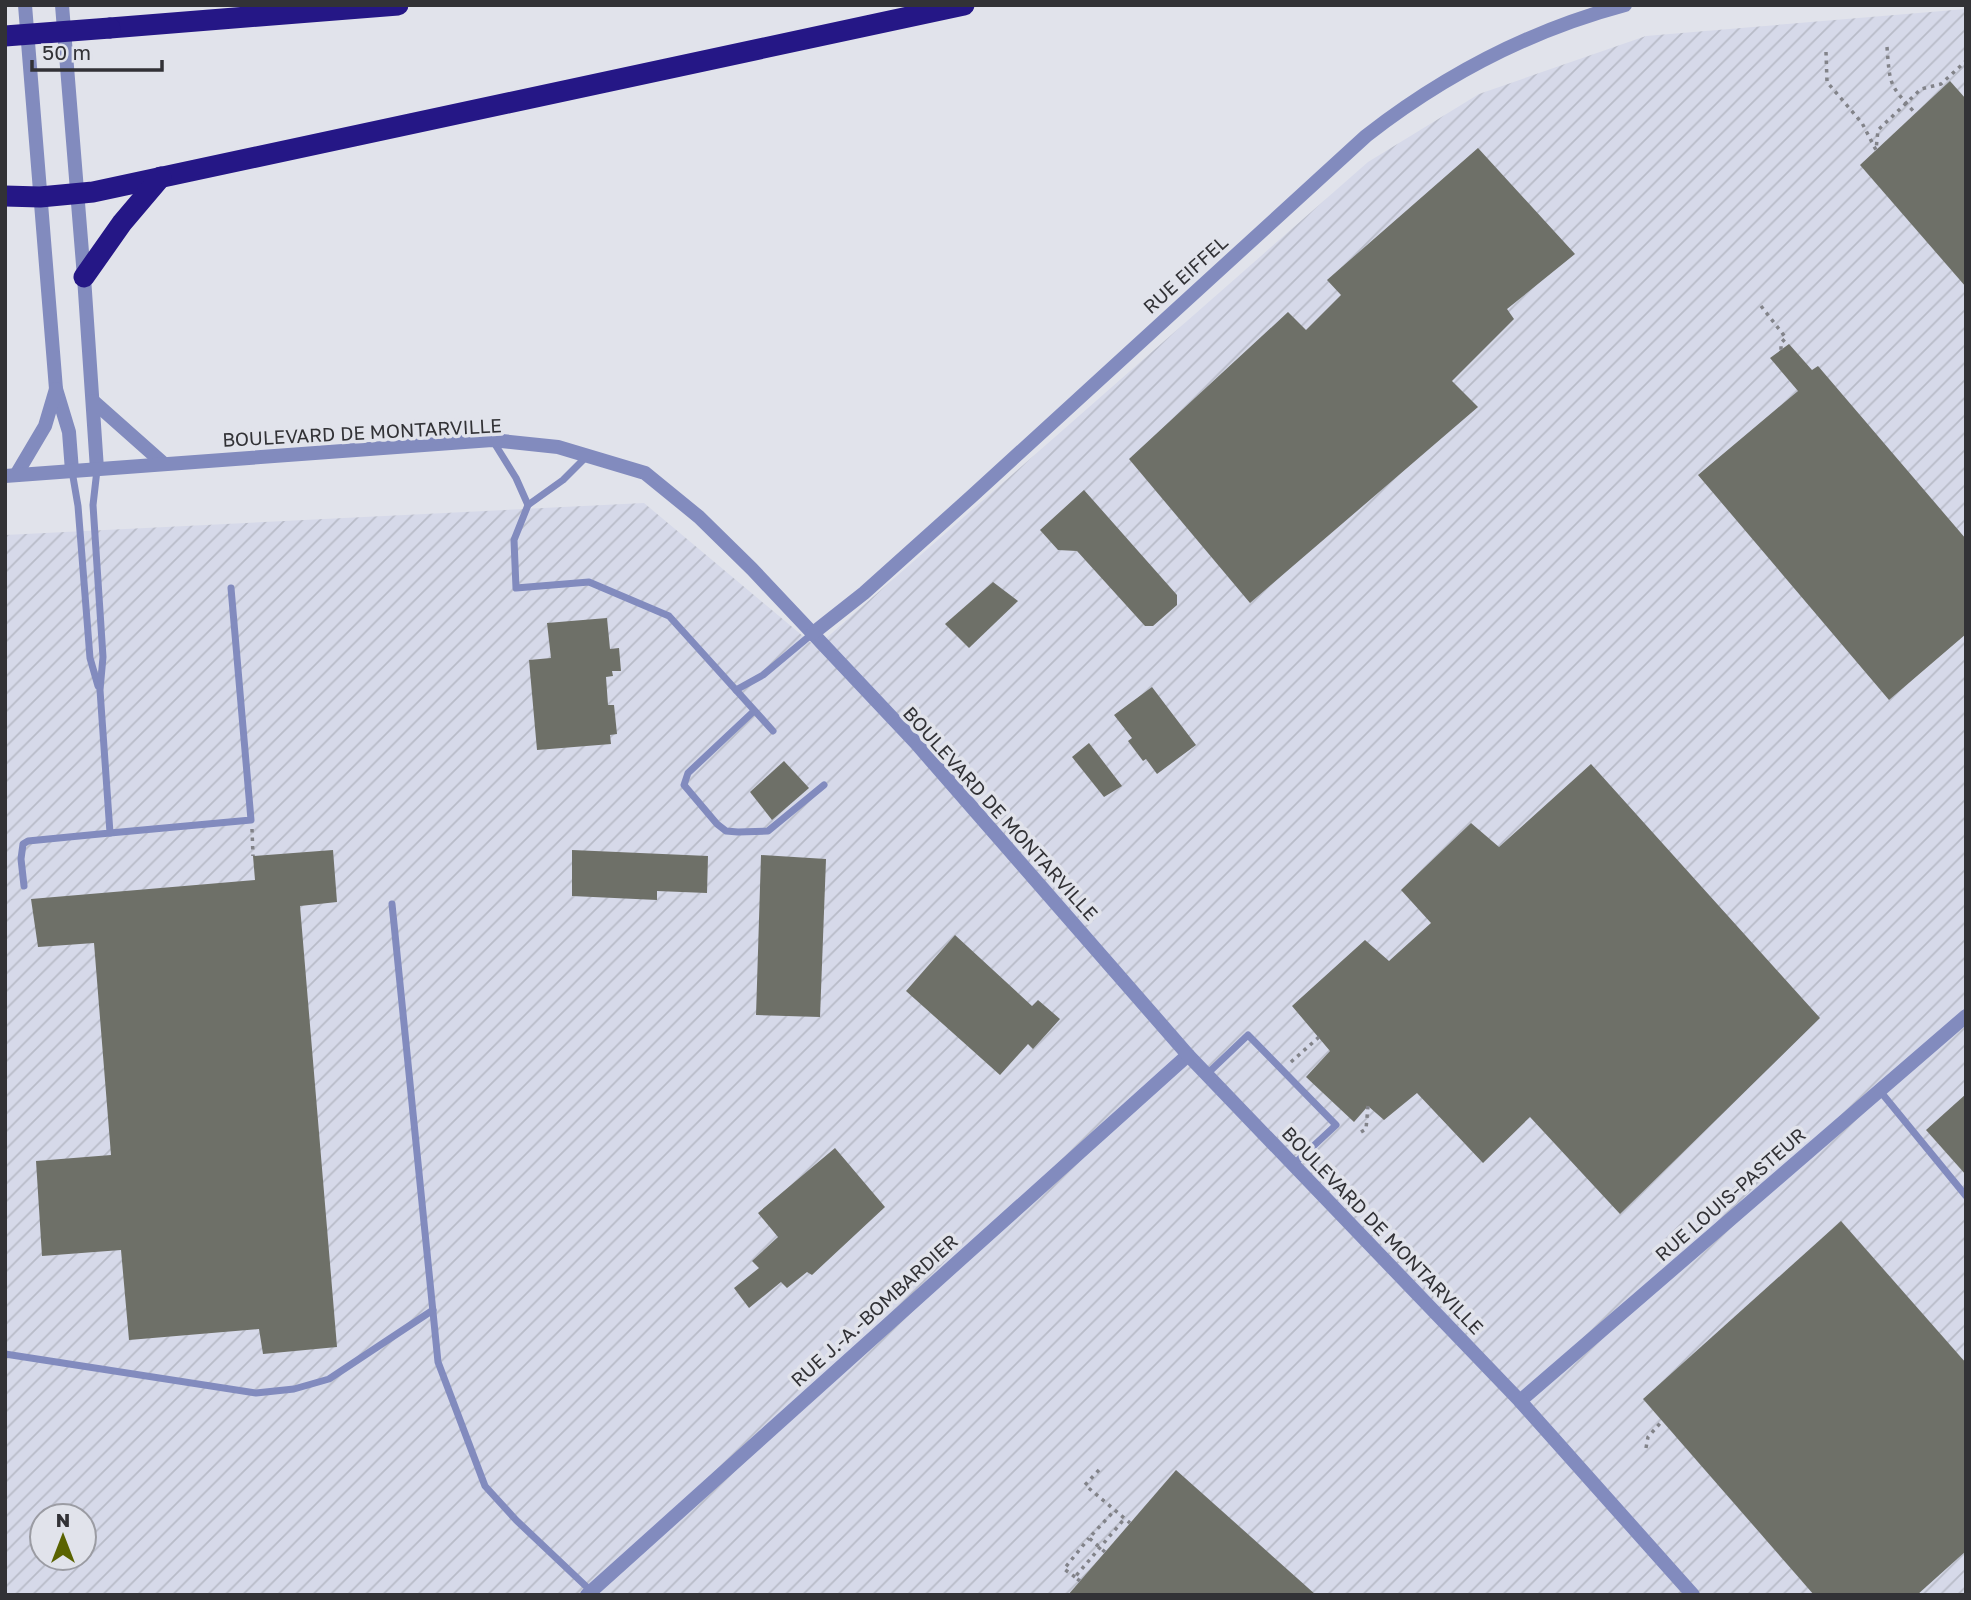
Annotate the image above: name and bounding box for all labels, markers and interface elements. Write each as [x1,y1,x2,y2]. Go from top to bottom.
scale bar [32,28,161,72]
text: 50 m [42,39,91,65]
street label: RUE EIFFEL [1138,230,1232,318]
street label: BOULEVARD DE MONTARVILLE [222,413,502,451]
street label: BOULEVARD DE MONTARVILLE [899,701,1103,925]
street label: BOULEVARD DE MONTARVILLE [1278,1121,1488,1339]
street label: RUE LOUIS-PASTEUR [1650,1122,1810,1266]
street label: RUE J.-A.-BOMBARDIER [786,1229,962,1391]
north arrow [28,1502,98,1572]
text: N [56,1508,70,1531]

